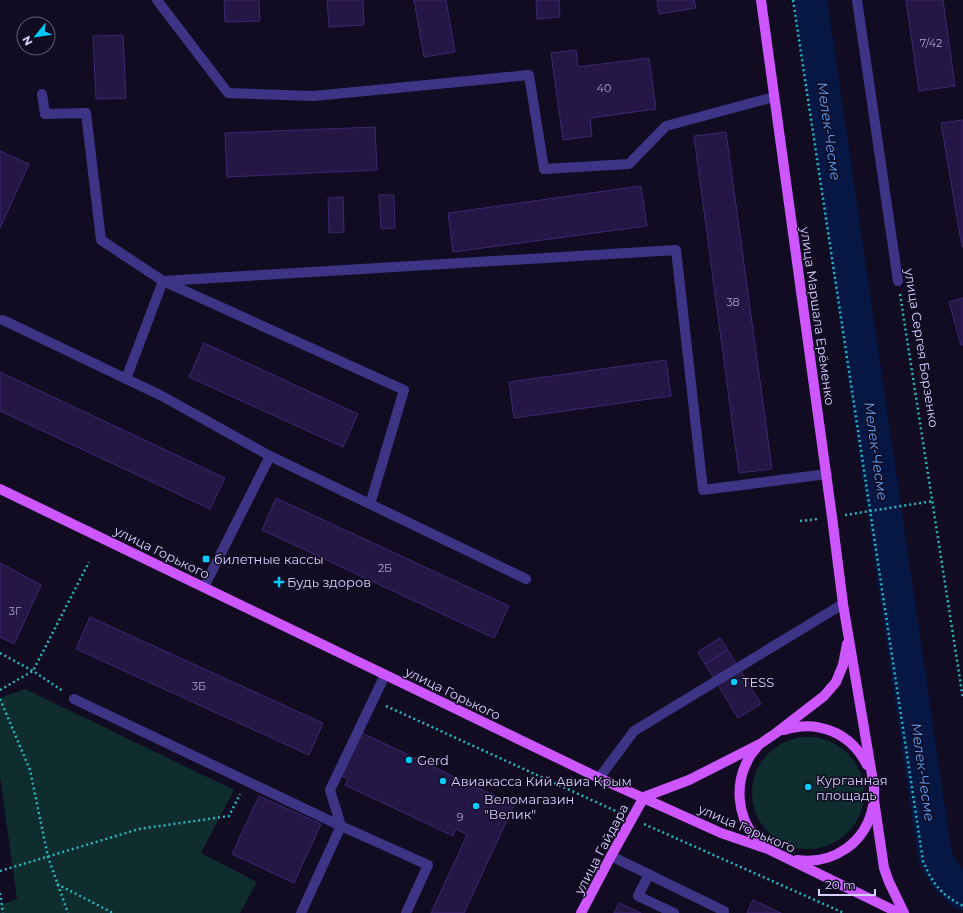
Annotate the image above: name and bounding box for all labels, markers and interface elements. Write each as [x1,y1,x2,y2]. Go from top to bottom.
north arrow [16,16,56,56]
text: N [19,34,36,48]
house number: 7/42 [920,36,942,50]
house number: 40 [597,81,611,95]
water label: Мелек-Чесме [813,81,845,181]
street label: улица Маршала Ерёменко [797,225,838,406]
street label: улица Сергея Борзенко [901,266,942,429]
house number: 38 [726,295,740,309]
water label: Мелек-Чесме [860,401,892,501]
street label: улица Горького [111,522,212,582]
place label: билетные кассы [214,551,324,567]
marker: билетные кассы [201,554,211,564]
house number: 2Б [378,561,392,575]
place label: Будь здоров [287,574,371,590]
marker: Будь здоров [274,577,284,587]
house number: 3Г [9,604,22,618]
street label: улица Горького [402,663,503,723]
place label: TESS [742,674,774,690]
marker: TESS [729,677,739,687]
house number: 3Б [192,679,206,693]
water label: Мелек-Чесме [907,722,939,822]
place label: Gerd [417,752,449,768]
marker: Gerd [404,755,414,765]
place label: Курганная площадь [816,772,888,803]
place label: Авиакасса Кий Авиа Крым [451,773,632,789]
marker: Авиакасса Кий Авиа Крым [438,776,448,786]
marker: Курганная площадь [803,782,813,792]
place label: Веломагазин "Велик" [484,791,574,822]
street label: улица Горького [695,800,798,856]
marker: Веломагазин "Велик" [471,801,481,811]
street label: улица Гайдара [570,801,632,898]
house number: 9 [457,810,464,824]
scale bar [819,871,875,897]
text: 20 m [825,877,856,892]

